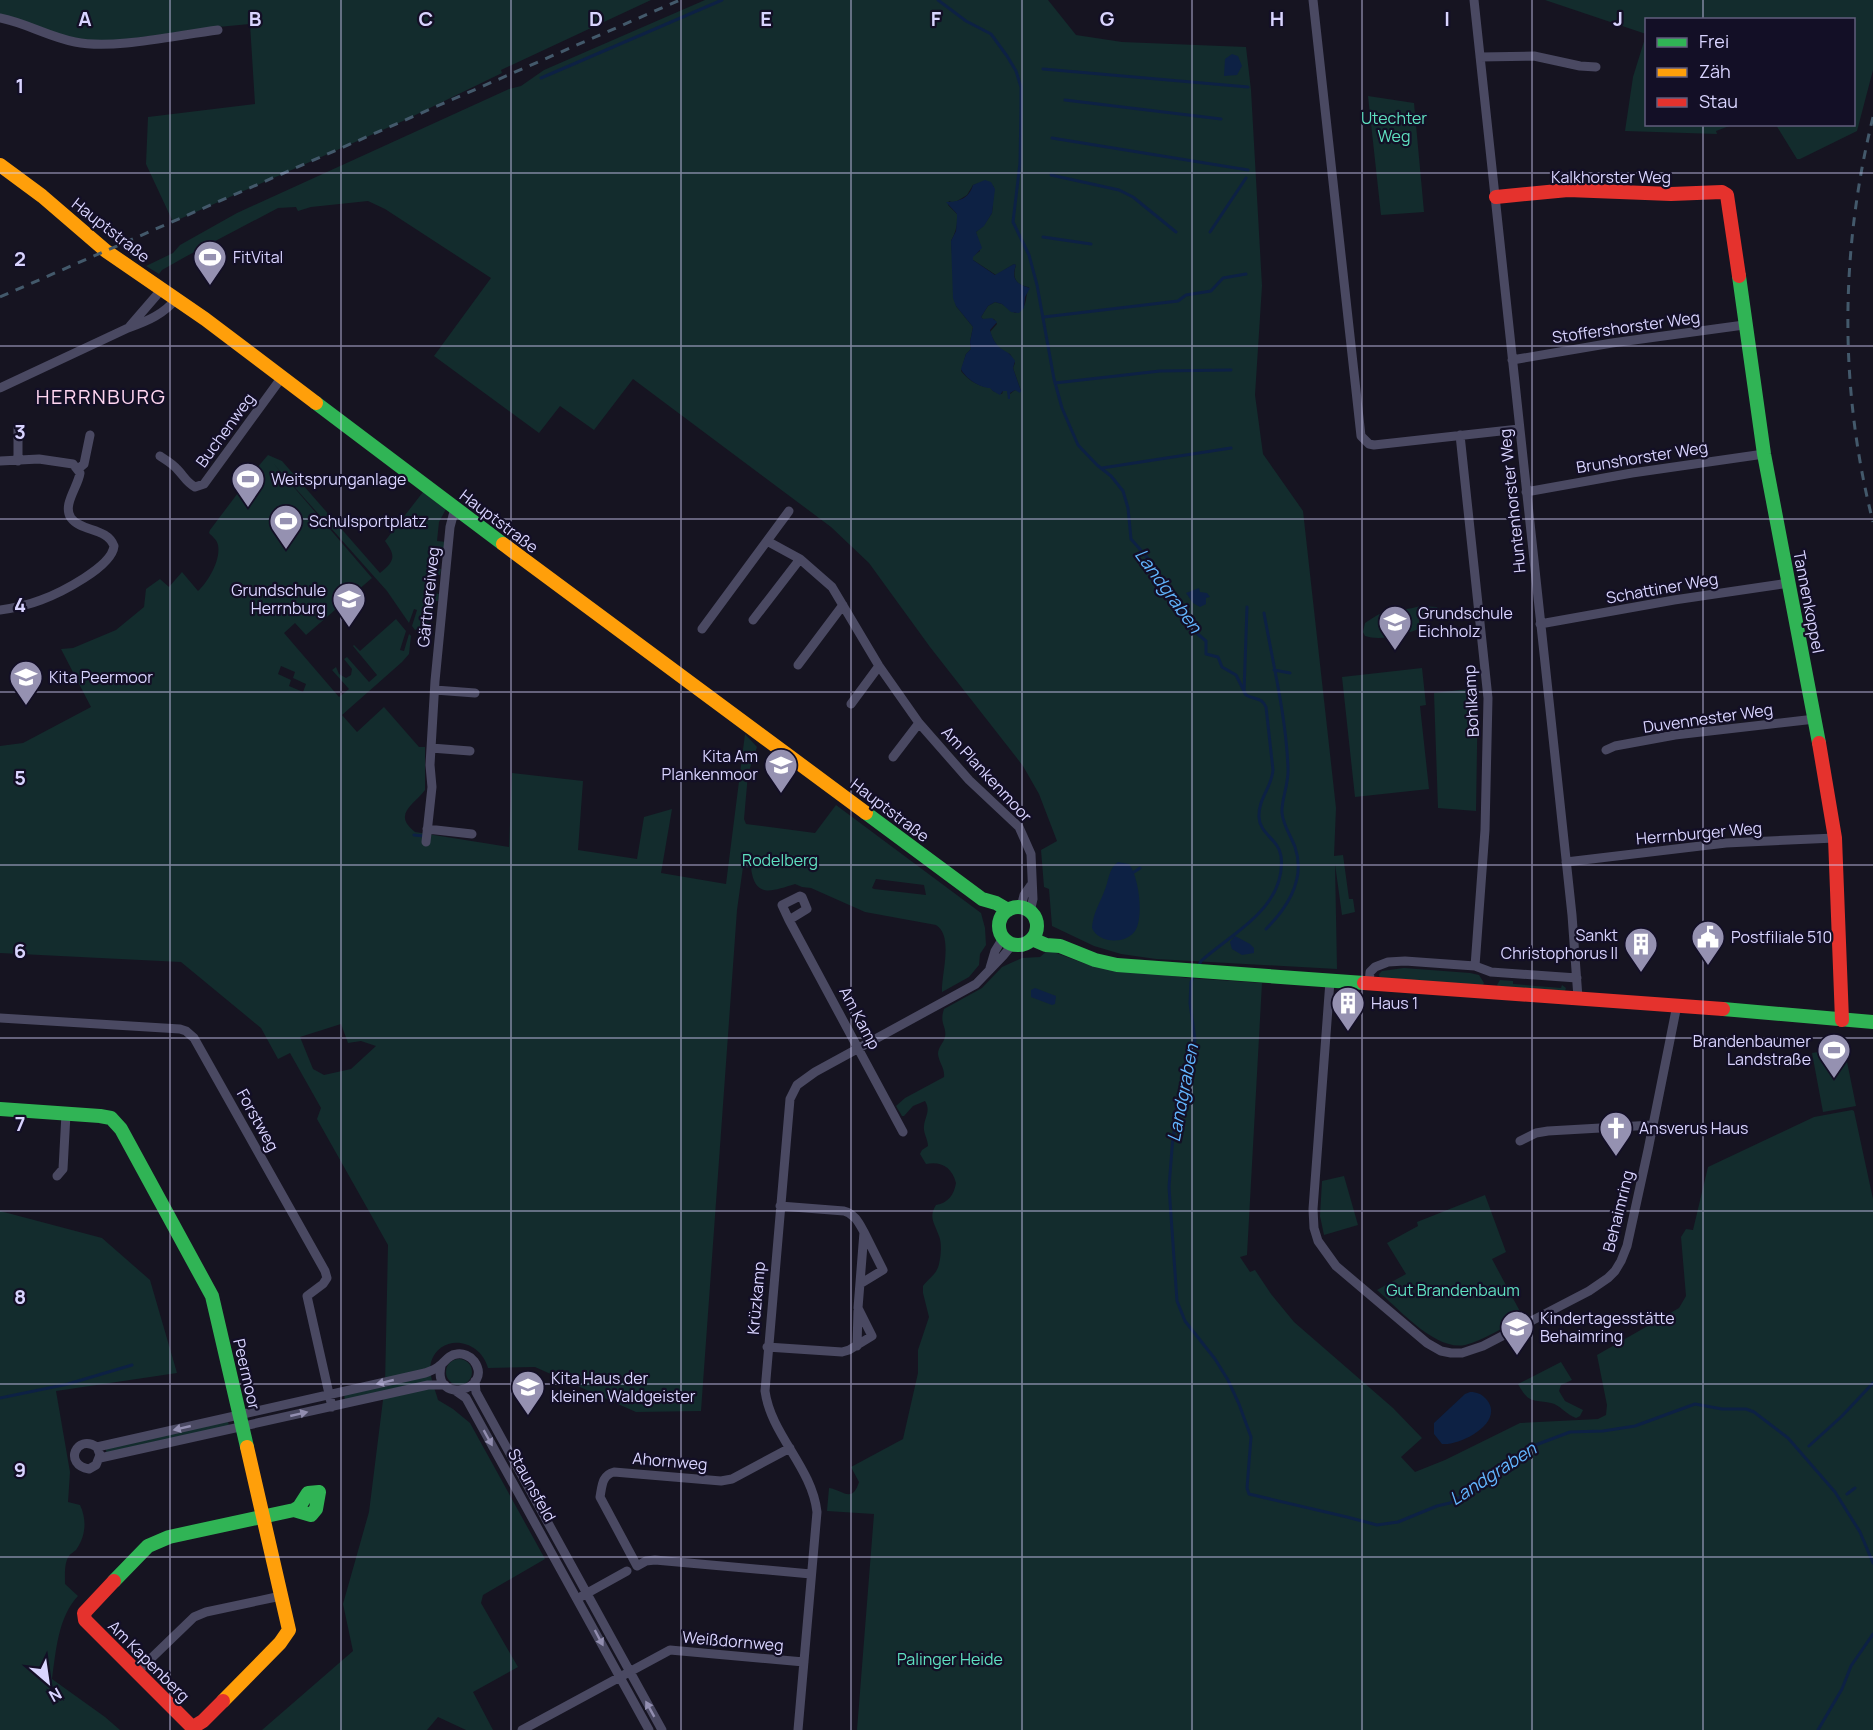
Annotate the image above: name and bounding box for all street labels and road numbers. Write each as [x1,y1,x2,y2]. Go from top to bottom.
street label: Kalkhorster Weg [1551,166,1671,188]
street label: Hauptstraße [67,193,155,267]
street label: Stoffershorster Weg [1551,306,1701,348]
street label: Buchenweg [191,388,259,472]
street label: Huntenhorster Weg [1493,428,1531,574]
street label: Brunshorster Weg [1575,436,1709,478]
street label: Hauptstraße [455,484,543,558]
street label: Gärtnereiweg [412,546,444,648]
street label: Tannenkoppel [1788,549,1830,655]
street label: Schattiner Weg [1604,567,1720,609]
street label: Bohlkamp [1458,664,1484,738]
street label: Duvennester Weg [1642,698,1774,738]
street label: Am Plankenmoor [937,721,1037,827]
street label: Hauptstraße [846,773,934,847]
street label: Herrnburger Weg [1635,817,1763,849]
street label: Am Kamp [834,983,886,1053]
street label: Forstweg [232,1085,284,1155]
street label: Behaimring [1597,1168,1639,1254]
street label: Krüzkamp [742,1261,770,1335]
street label: Peermoor [228,1336,266,1412]
street label: Staunsfeld [503,1444,561,1526]
street label: Ahornweg [632,1447,708,1475]
street label: Am Kapenberg [103,1615,195,1707]
street label: Weißdornweg [681,1626,785,1656]

